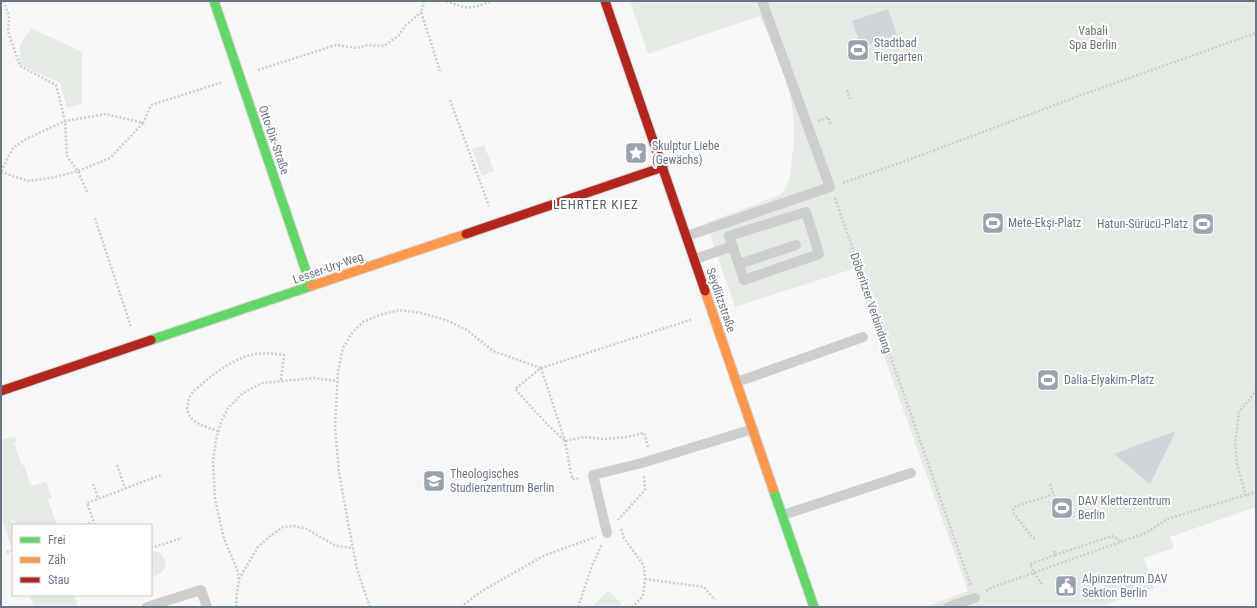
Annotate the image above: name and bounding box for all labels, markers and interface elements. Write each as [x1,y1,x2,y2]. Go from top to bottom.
park label: Vabali Spa Berlin [1069,24,1117,52]
place label: Stadtbad Tiergarten [874,36,923,64]
sports icon: Stadtbad Tiergarten [845,37,871,63]
street label: Otto-Dix-Straße [256,104,292,177]
place label: Skulptur Liebe (Gewächs) [652,139,720,167]
place icon: Skulptur Liebe (Gewächs) [623,140,649,166]
district label: LEHRTER KIEZ [553,197,639,212]
sports icon: Mete-Ekşi-Platz [980,210,1006,236]
sports icon: Hatun-Sürücü-Platz [1190,211,1216,237]
place label: Mete-Ekşi-Platz [1008,216,1081,230]
place label: Hatun-Sürücü-Platz [1097,217,1188,231]
street label: Lesser-Ury-Weg [291,249,365,287]
street label: Döberitzer Verbindung [847,251,895,355]
street label: Seydlitzstraße [703,266,739,334]
sports icon: Dalia-Elyakim-Platz [1035,367,1061,393]
place label: Dalia-Elyakim-Platz [1064,373,1154,387]
place label: Theologisches Studienzentrum Berlin [450,467,554,495]
school or university icon: Theologisches Studienzentrum Berlin [421,468,447,494]
place label: DAV Kletterzentrum Berlin [1078,494,1171,522]
sports icon: DAV Kletterzentrum Berlin [1049,495,1075,521]
legend [12,524,152,596]
text: Frei [48,533,66,547]
text: Zäh [48,553,66,567]
place label: Alpinzentrum DAV Sektion Berlin [1082,572,1168,600]
text: Stau [48,573,70,587]
public building icon: Alpinzentrum DAV Sektion Berlin [1053,573,1079,599]

